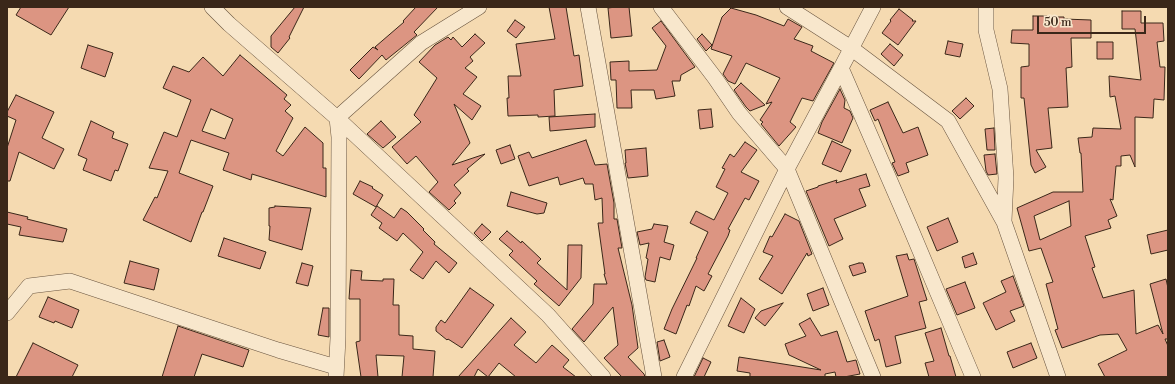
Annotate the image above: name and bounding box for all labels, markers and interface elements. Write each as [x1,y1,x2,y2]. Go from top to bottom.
scale bar [1039,8,1148,34]
text: 50 m [1044,15,1072,30]

